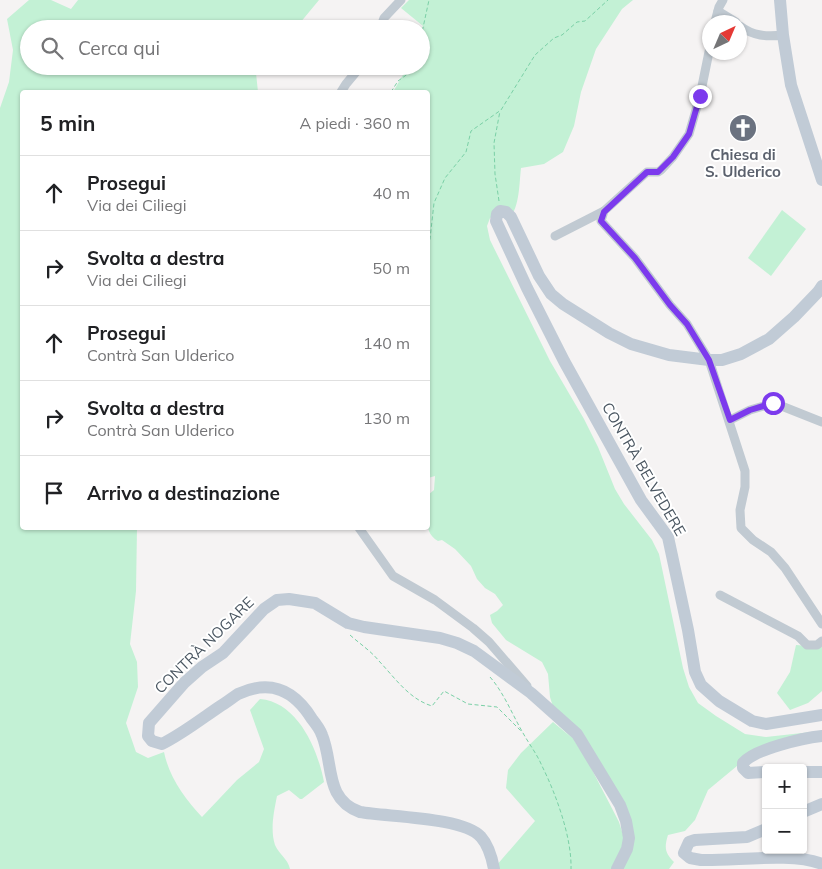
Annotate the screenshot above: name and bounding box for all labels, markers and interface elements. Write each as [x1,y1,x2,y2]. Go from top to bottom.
north arrow [702,15,747,60]
search box [20,20,430,75]
icon: search [38,34,66,62]
text: Cerca qui [78,36,160,60]
route end [689,85,712,108]
text: 5 min [40,110,95,136]
text: A piedi · 360 m [299,113,410,133]
church icon: Chiesa di S. Ulderico [728,113,758,143]
place label: Chiesa di S. Ulderico [705,145,781,181]
text: Prosegui [87,171,166,195]
icon: ahead [40,179,68,207]
text: 40 m [373,183,410,203]
text: Via dei Ciliegi [87,195,187,215]
text: Svolta a destra [87,246,225,270]
icon: right [40,254,68,282]
text: 50 m [373,258,410,278]
text: Via dei Ciliegi [87,270,187,290]
text: Prosegui [87,321,166,345]
icon: ahead [40,329,68,357]
text: 140 m [363,333,410,353]
text: Contrà San Ulderico [87,345,235,365]
route start [762,392,785,415]
text: Svolta a destra [87,396,225,420]
street label: CONTRÀ BELVEDERE [598,399,690,539]
icon: right [40,404,68,432]
text: 130 m [363,408,410,428]
text: Contrà San Ulderico [87,420,235,440]
icon: arrive [40,479,68,507]
text: Arrivo a destinazione [87,481,280,505]
street label: CONTRÀ NOGARE [150,593,258,697]
map controls [762,764,807,854]
button: + [762,764,807,809]
button: − [762,809,807,854]

